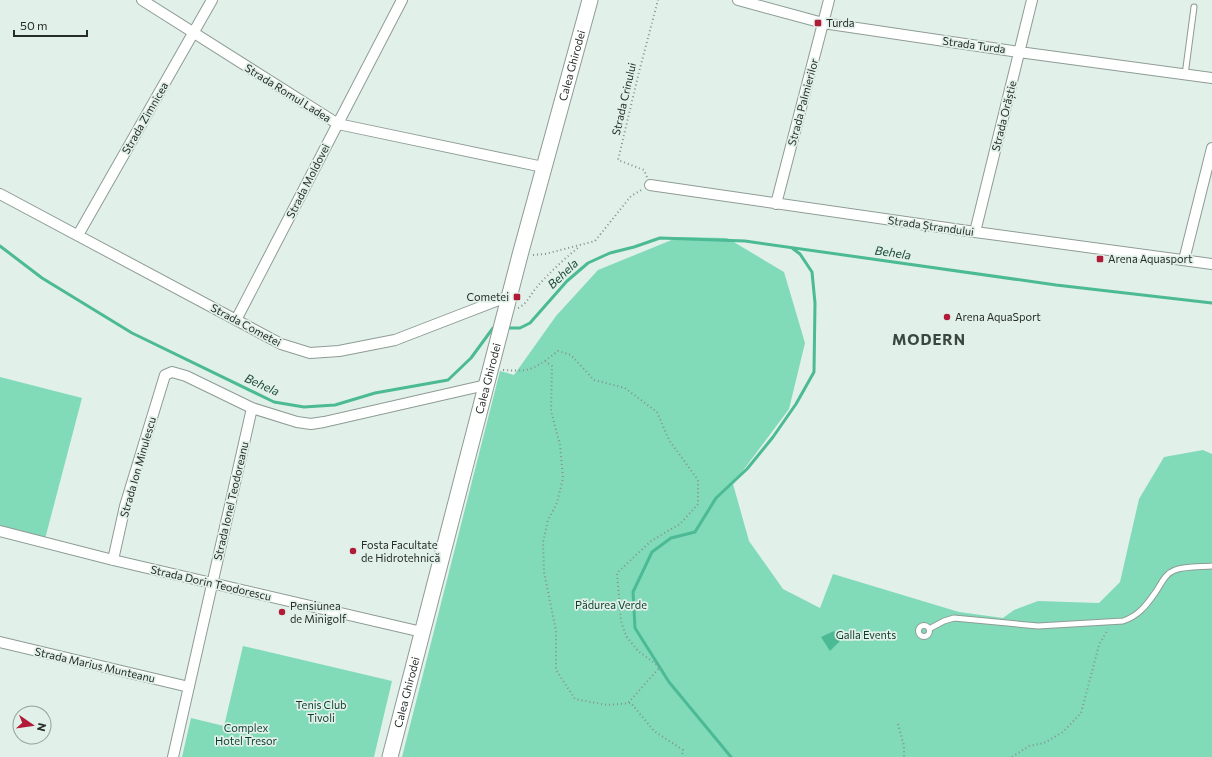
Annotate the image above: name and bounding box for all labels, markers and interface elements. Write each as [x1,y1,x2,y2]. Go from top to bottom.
scale bar [14,12,87,38]
place label: Turda [826,16,855,29]
text: 50 m [20,18,48,32]
marker: Turda [813,18,823,28]
street label: Calea Ghirodei [556,28,587,102]
street label: Strada Turda [942,34,1007,55]
street label: Strada Palmierilor [785,56,821,147]
street label: Strada Romul Ladea [243,61,334,124]
street label: Strada Crinului [609,61,638,136]
street label: Strada Zimnicea [119,79,170,156]
street label: Strada Orăștie [988,79,1020,153]
street label: Strada Moldovei [283,141,332,220]
street label: Strada Ștrandului [887,213,975,239]
water label: Behela [874,243,912,261]
place label: Arena Aquasport [1108,252,1193,265]
marker: Arena Aquasport [1095,254,1105,264]
water label: Behela [544,256,580,291]
place label: Cometei [467,290,509,303]
marker: Cometei [512,292,522,302]
street label: Strada Cometei [209,301,284,349]
place label: Arena AquaSport [955,310,1041,323]
marker: Arena AquaSport [942,312,952,322]
district label: MODERN [892,330,966,348]
street label: Calea Ghirodei [472,341,503,415]
water label: Behela [243,370,282,398]
street label: Strada Ion Minulescu [117,415,158,519]
street label: Strada Ionel Teodoreanu [211,440,251,562]
place label: Fosta Facultate de Hidrotehnică [361,538,440,564]
marker: Fosta Facultate de Hidrotehnică [348,546,358,556]
street label: Strada Dorin Teodorescu [149,562,273,603]
park label: Pădurea Verde [575,598,647,611]
place label: Pensiunea de Minigolf [290,599,347,625]
marker: Pensiunea de Minigolf [277,607,287,617]
park label: Galla Events [836,628,896,641]
street label: Strada Marius Munteanu [34,644,157,685]
street label: Calea Ghirodei [391,655,422,729]
park label: Tenis Club Tivoli [295,698,347,724]
north arrow [12,705,52,745]
park label: Complex Hotel Tresor [215,721,278,747]
text: N [35,722,49,733]

